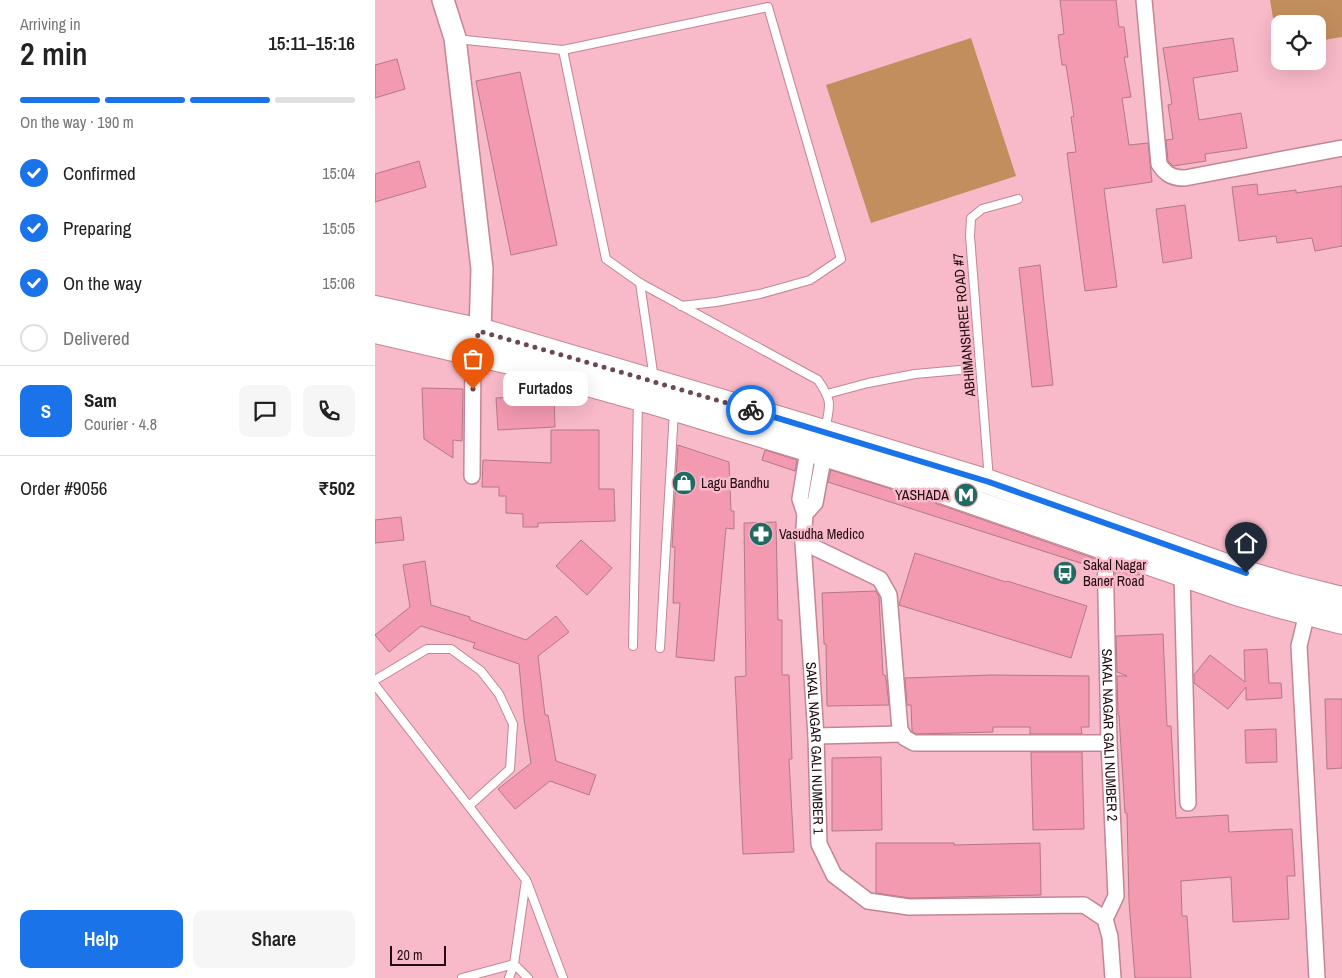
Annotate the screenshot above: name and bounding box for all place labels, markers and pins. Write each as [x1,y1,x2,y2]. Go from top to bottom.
pin [452,338,494,389]
callout: Furtados [503,372,588,406]
shop icon: Lagu Bandhu [671,470,697,496]
place label: Lagu Bandhu [701,474,769,492]
metro station icon: YASHADA [953,482,979,508]
place label: YASHADA [895,486,949,504]
pharmacy icon: Vasudha Medico [748,521,774,547]
pin [1225,522,1267,573]
place label: Vasudha Medico [779,525,864,543]
place label: Sakal Nagar Baner Road [1083,556,1146,590]
bus stop icon: Sakal Nagar Baner Road [1052,560,1078,586]

